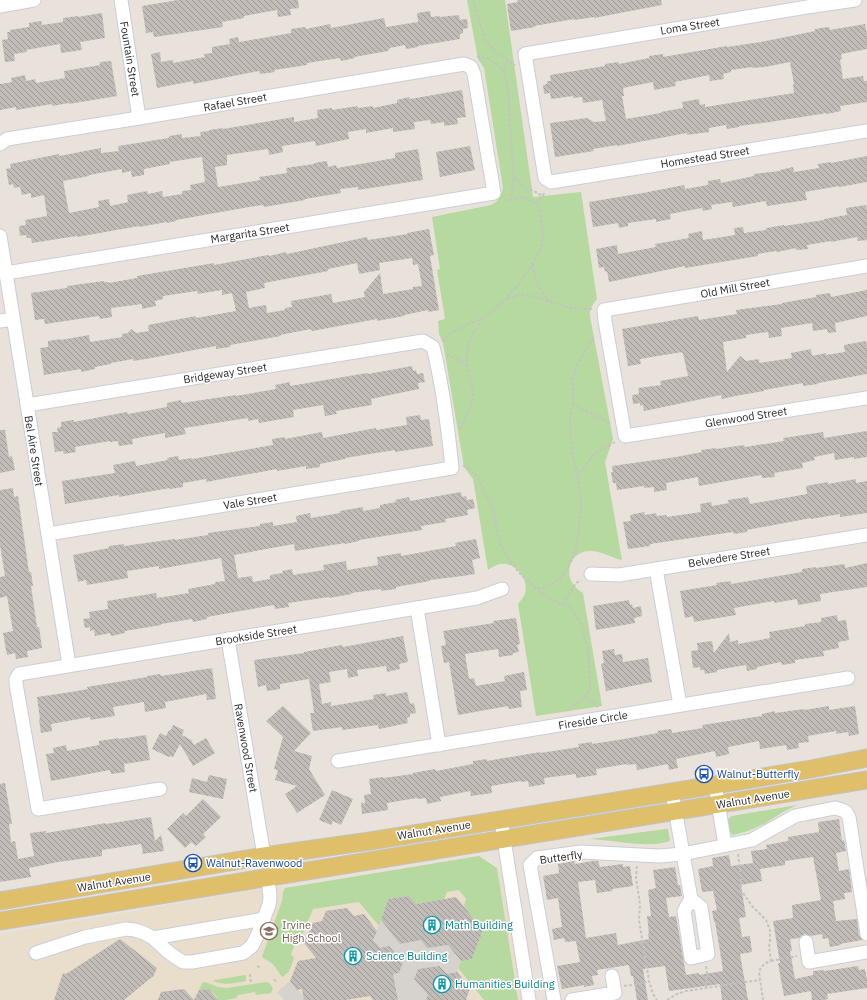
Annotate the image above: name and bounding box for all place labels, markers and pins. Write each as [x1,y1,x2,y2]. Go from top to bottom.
bus stop icon: Walnut-Butterfly [694,764,714,784]
place label: Walnut-Butterfly [717,767,800,781]
bus stop icon: Walnut-Ravenwood [183,853,203,873]
place label: Walnut-Ravenwood [206,856,302,870]
building icon: Math Building [422,915,442,935]
place label: Irvine High School [282,918,341,945]
place label: Math Building [445,918,513,932]
school or university icon: Irvine High School [259,921,279,941]
building icon: Science Building [343,946,363,966]
place label: Science Building [366,949,448,963]
building icon: Humanities Building [432,974,452,994]
place label: Humanities Building [455,977,555,991]

